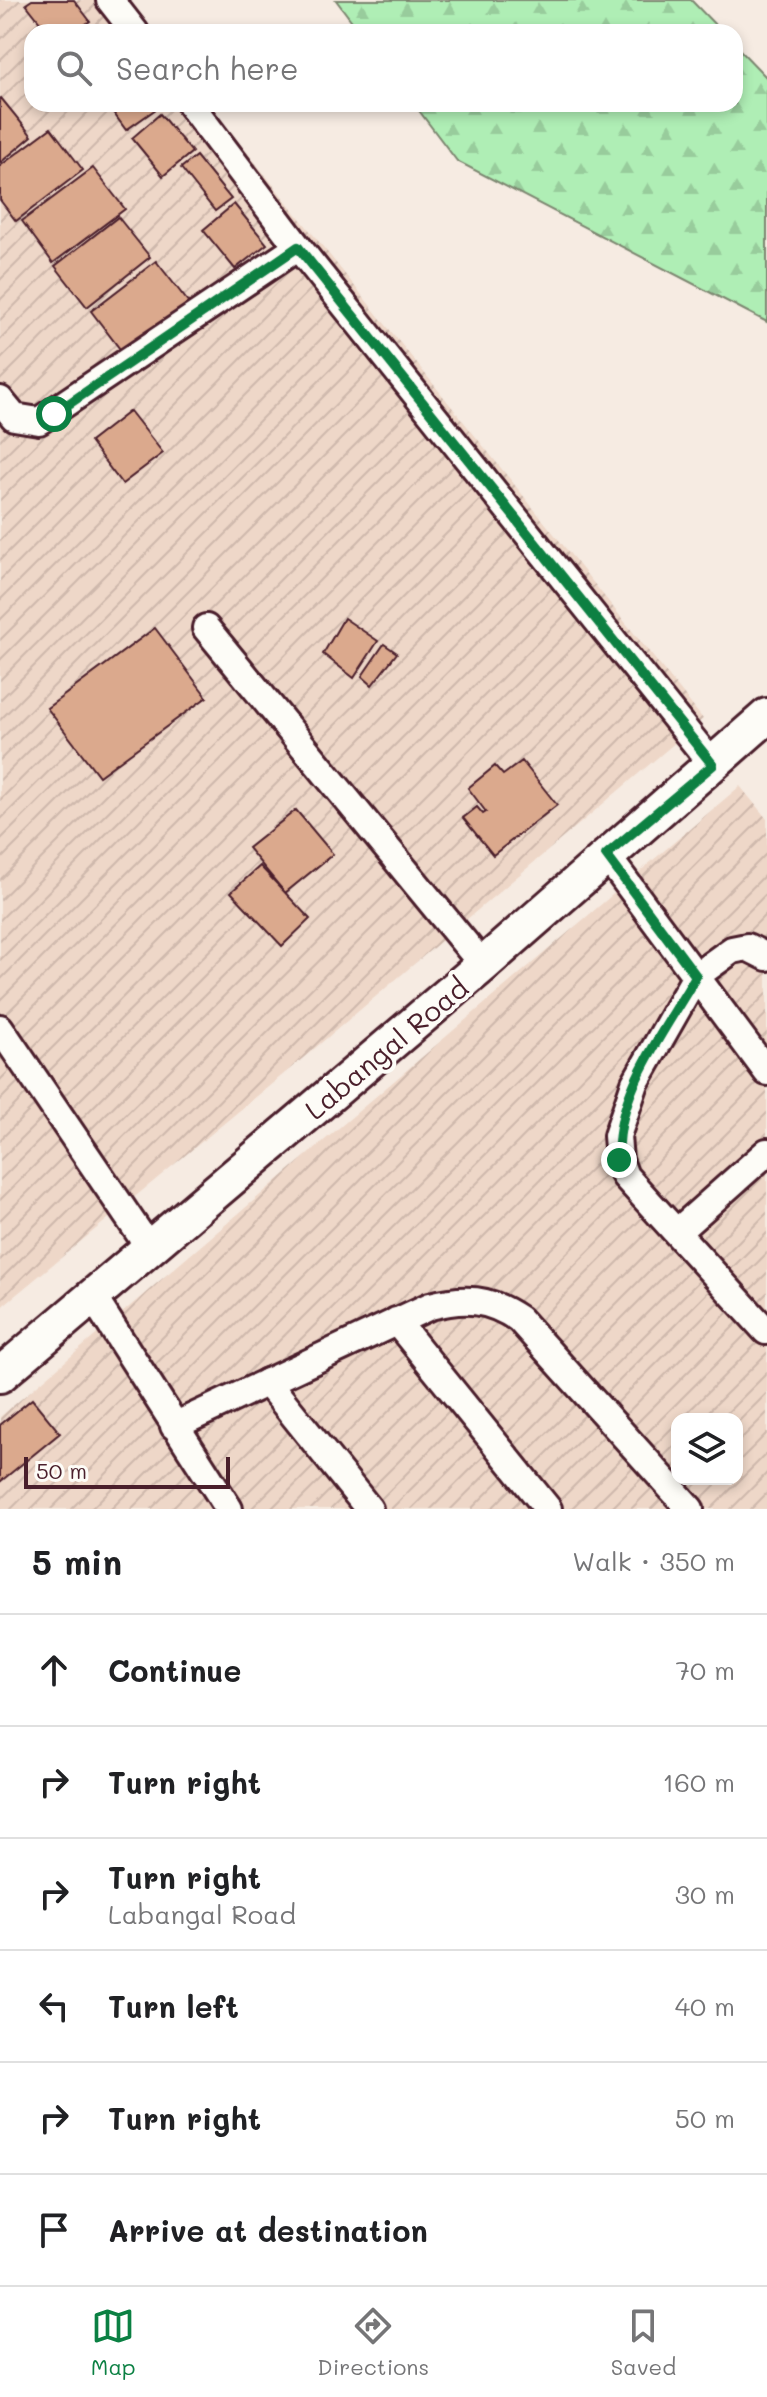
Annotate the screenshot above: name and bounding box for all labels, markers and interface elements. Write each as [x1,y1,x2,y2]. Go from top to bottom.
search box [24,24,743,112]
icon: search [52,46,96,90]
text: Search here [116,48,299,88]
route start [36,396,72,432]
street label: Labangal Road [297,969,475,1127]
route end [601,1142,637,1178]
map controls [671,1413,743,1485]
button: layers [671,1413,743,1485]
scale bar [24,1453,230,1489]
text: 50 m [36,1456,87,1485]
text: 5 min [32,1539,122,1584]
text: Walk · 350 m [572,1544,735,1578]
icon: ahead [32,1648,76,1692]
text: Continue [108,1650,241,1690]
text: 70 m [675,1653,735,1687]
icon: right [32,1760,76,1804]
text: Turn right [108,1762,261,1802]
text: 160 m [663,1765,735,1799]
text: Turn right [108,1857,261,1897]
icon: right [32,1872,76,1916]
text: 30 m [675,1877,735,1911]
text: Labangal Road [108,1897,296,1931]
icon: left [32,1984,76,2028]
text: Turn left [108,1986,239,2026]
text: 40 m [675,1989,735,2023]
icon: right [32,2096,76,2140]
text: Turn right [108,2098,261,2138]
text: 50 m [675,2101,735,2135]
icon: arrive [32,2208,76,2252]
text: Arrive at destination [108,2210,428,2250]
tab: Map [91,2304,136,2381]
tab: Directions [317,2304,429,2381]
tab: Saved [611,2304,676,2381]

